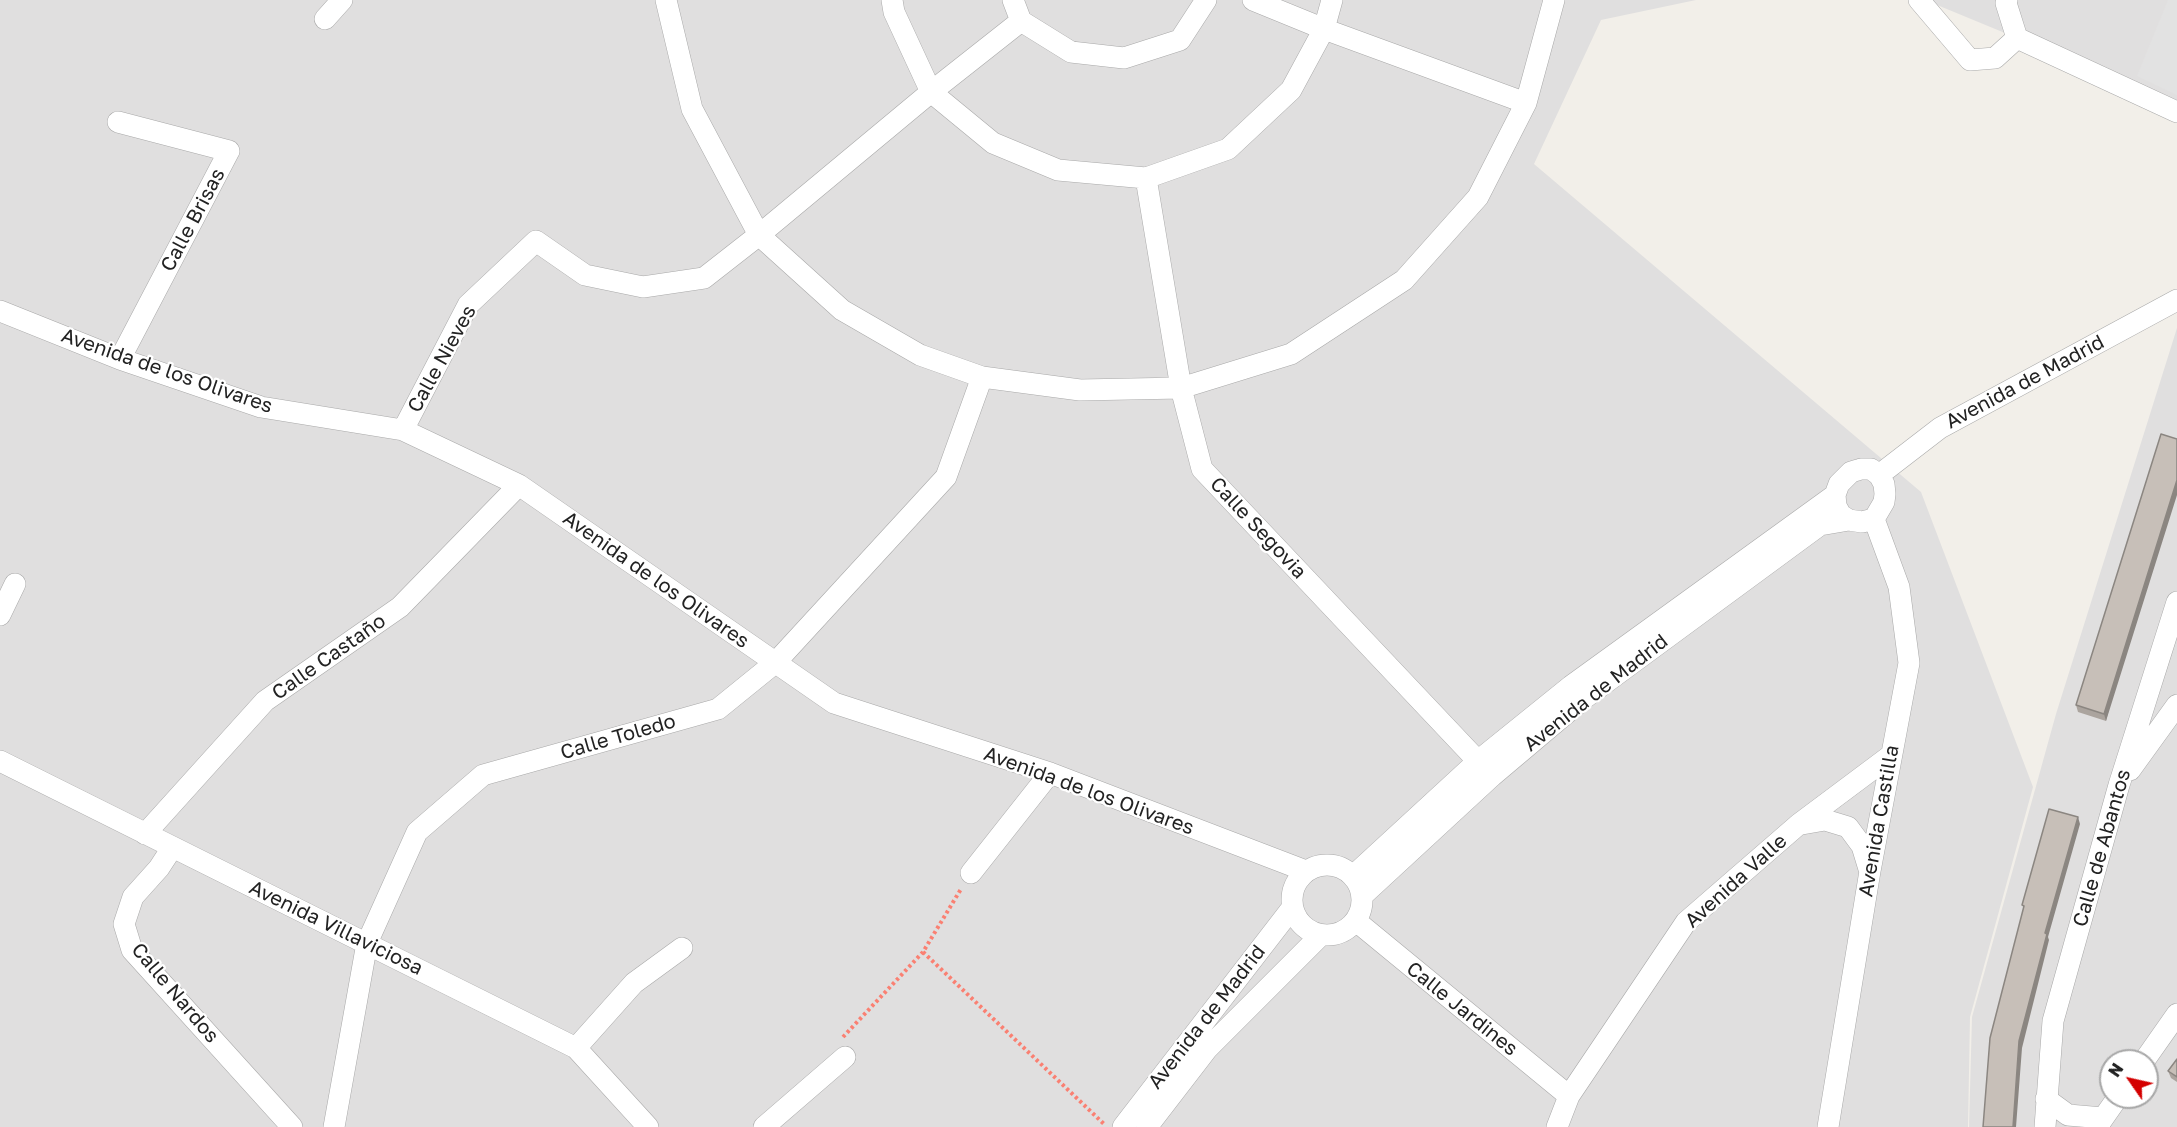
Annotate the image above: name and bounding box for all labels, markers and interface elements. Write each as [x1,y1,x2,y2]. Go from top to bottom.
street label: Calle Brisas [156,164,230,276]
street label: Calle Nieves [403,301,481,417]
street label: Avenida de los Olivares [58,324,276,418]
street label: Avenida de Madrid [1942,330,2108,434]
street label: Calle Segovia [1205,472,1311,584]
street label: Avenida de los Olivares [558,507,754,653]
street label: Calle Castaño [268,609,390,705]
street label: Avenida de Madrid [1519,629,1673,757]
street label: Calle Toledo [558,709,678,765]
street label: Avenida de los Olivares [981,742,1197,840]
street label: Avenida Castilla [1854,743,1904,899]
street label: Calle de Abantos [2068,766,2136,930]
street label: Avenida Valle [1680,829,1792,933]
street label: Avenida Villaviciosa [245,876,427,980]
street label: Calle Nardos [126,938,224,1048]
street label: Avenida de Madrid [1143,940,1271,1094]
street label: Calle Jardines [1402,957,1522,1061]
north arrow [2099,1049,2159,1109]
text: N [2104,1059,2127,1081]

